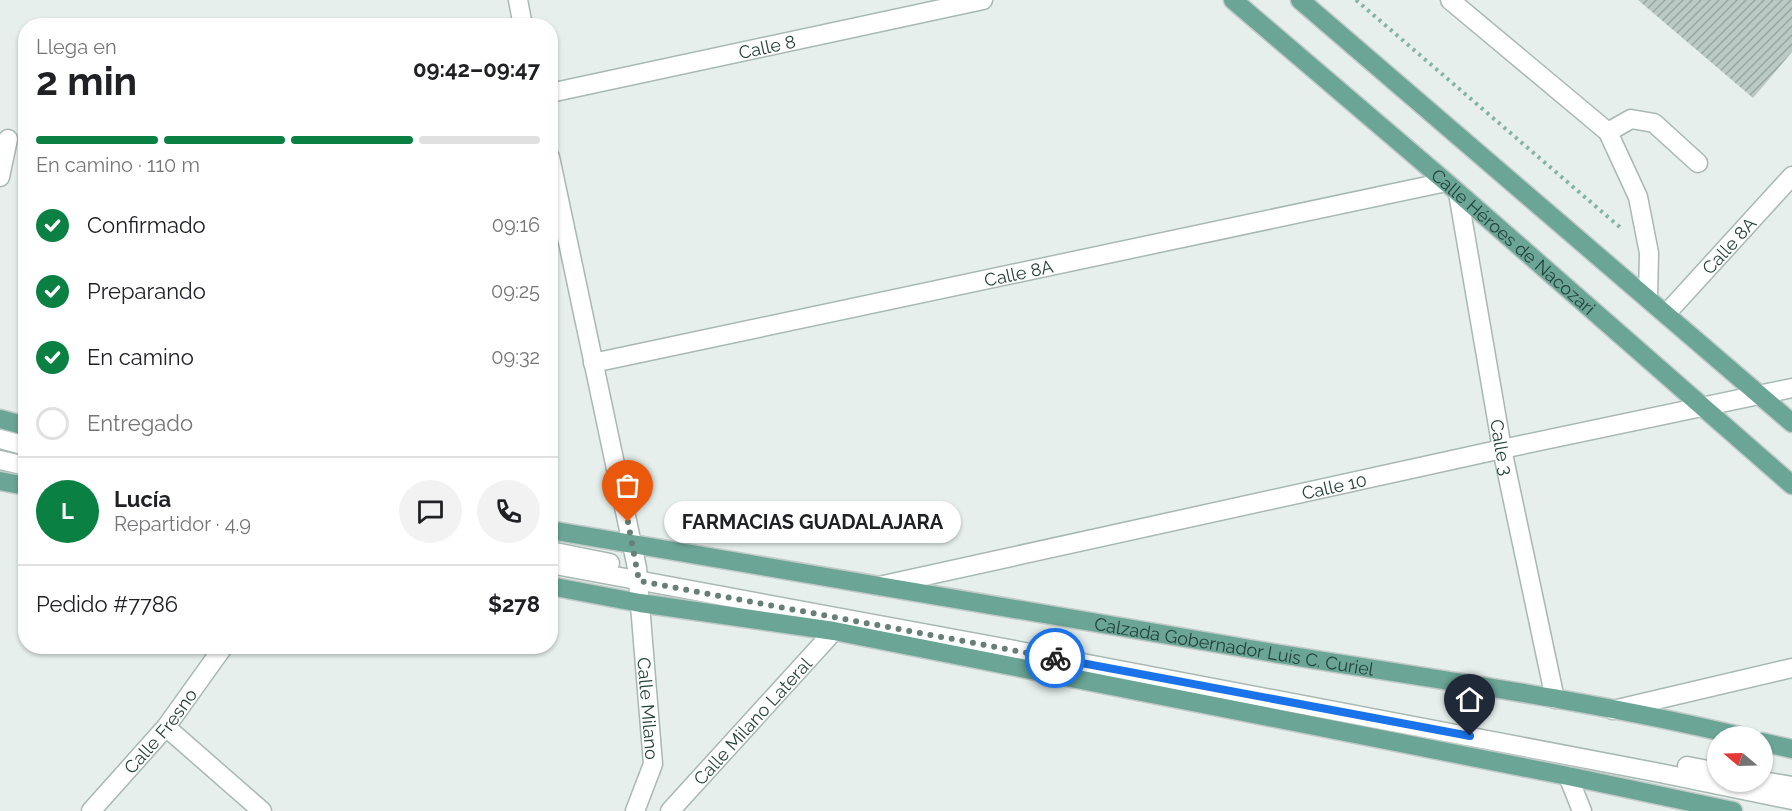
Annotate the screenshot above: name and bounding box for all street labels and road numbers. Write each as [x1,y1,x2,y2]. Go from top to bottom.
street label: Calle 8 [737,30,798,63]
street label: Calle Héroes de Nacozari [1427,164,1600,319]
street label: Calle 8A [1697,212,1760,278]
street label: Calle 8A [982,255,1055,290]
street label: Calle 3 [1487,418,1518,477]
street label: Calle 10 [1300,469,1369,503]
street label: Calzada Gobernador Luis C. Curiel [1093,612,1376,679]
street label: Calle Milano Lateral [689,653,816,789]
street label: Calle Milano [634,656,663,761]
street label: Calle Fresno [119,684,201,778]

